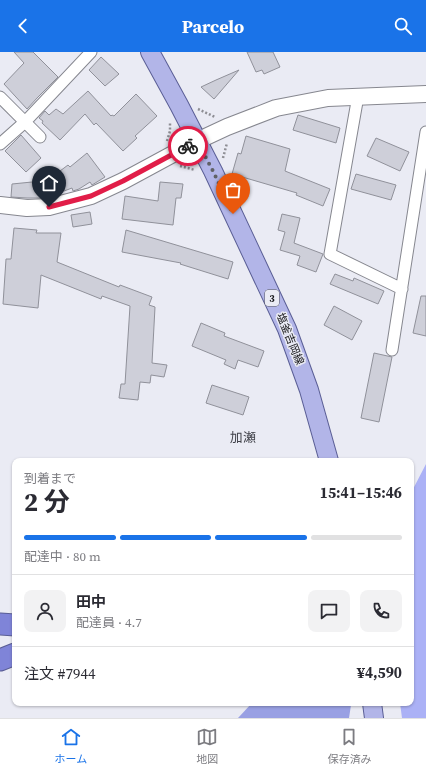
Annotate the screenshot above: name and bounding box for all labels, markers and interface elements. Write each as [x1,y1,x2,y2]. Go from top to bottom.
text: Parcelo [182,14,244,39]
icon: back [12,15,34,37]
icon: search [392,15,414,37]
courier [168,126,208,166]
icon: bike [177,135,199,157]
pin [32,166,66,207]
icon: home [38,172,60,194]
pin [216,173,250,214]
icon: bag [222,179,244,201]
road number: 3 [265,290,279,306]
street label: 塩釜吉岡線 [273,311,307,367]
district label: 加瀬 [230,429,256,446]
text: 到着まで [24,470,76,487]
text: 15:41–15:46 [320,482,402,503]
text: 2 分 [24,484,70,520]
text: 配達中 · 80 m [24,548,101,565]
button: person [24,590,66,632]
button: chat [308,590,350,632]
button: phone [360,590,402,632]
text: 田中 [76,591,106,612]
text: 配達員 · 4.7 [76,614,142,631]
text: ¥4,590 [357,662,402,683]
text: 注文 #7944 [24,663,95,684]
tab: ホーム [55,726,87,767]
tab: 地図 [196,726,218,767]
tab: 保存済み [327,726,371,767]

